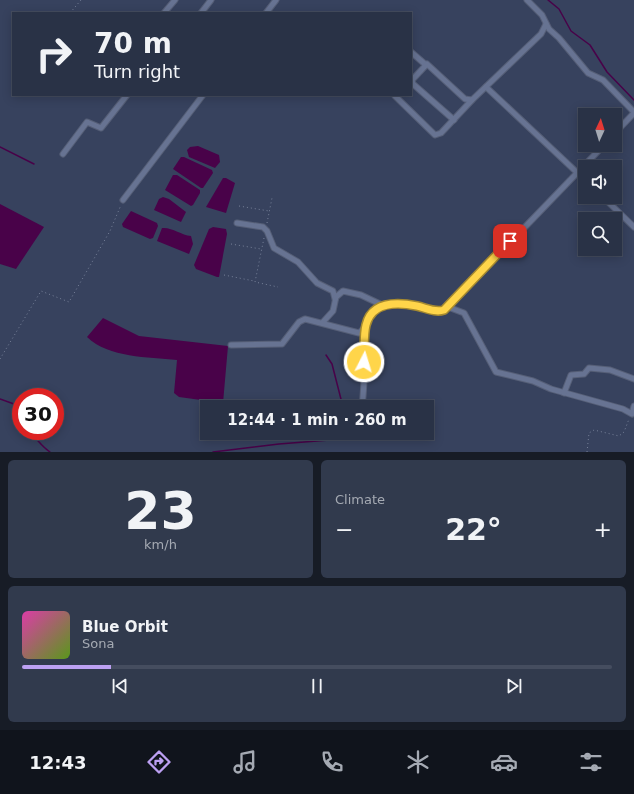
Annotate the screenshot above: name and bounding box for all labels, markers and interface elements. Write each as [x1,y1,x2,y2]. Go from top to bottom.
text: 70 m [94,27,172,60]
icon: right [28,28,80,80]
text: Turn right [94,61,180,82]
north arrow [578,108,622,152]
map controls [578,108,622,256]
button: sound [578,160,622,204]
button: search [578,212,622,256]
pin [493,224,527,258]
icon: arrive [499,230,521,252]
position arrow [343,341,385,383]
speed limit sign: 30 [12,388,64,440]
text: 12:44 · 1 min · 260 m [227,411,407,429]
text: 23 [124,481,197,541]
text: Climate [335,492,385,507]
text: 22° [445,512,502,547]
text: − [335,517,353,542]
text: + [594,517,612,542]
text: km/h [144,537,177,552]
text: Blue Orbit [82,618,168,636]
text: Sona [82,636,114,651]
icon: previous [109,675,131,697]
icon: pause [306,675,328,697]
icon: next [503,675,525,697]
icon: directions [145,748,173,776]
icon: music [231,748,259,776]
icon: phone [318,748,346,776]
icon: climate [404,748,432,776]
icon: car [490,748,518,776]
icon: filters [577,748,605,776]
text: 12:43 [29,752,86,773]

